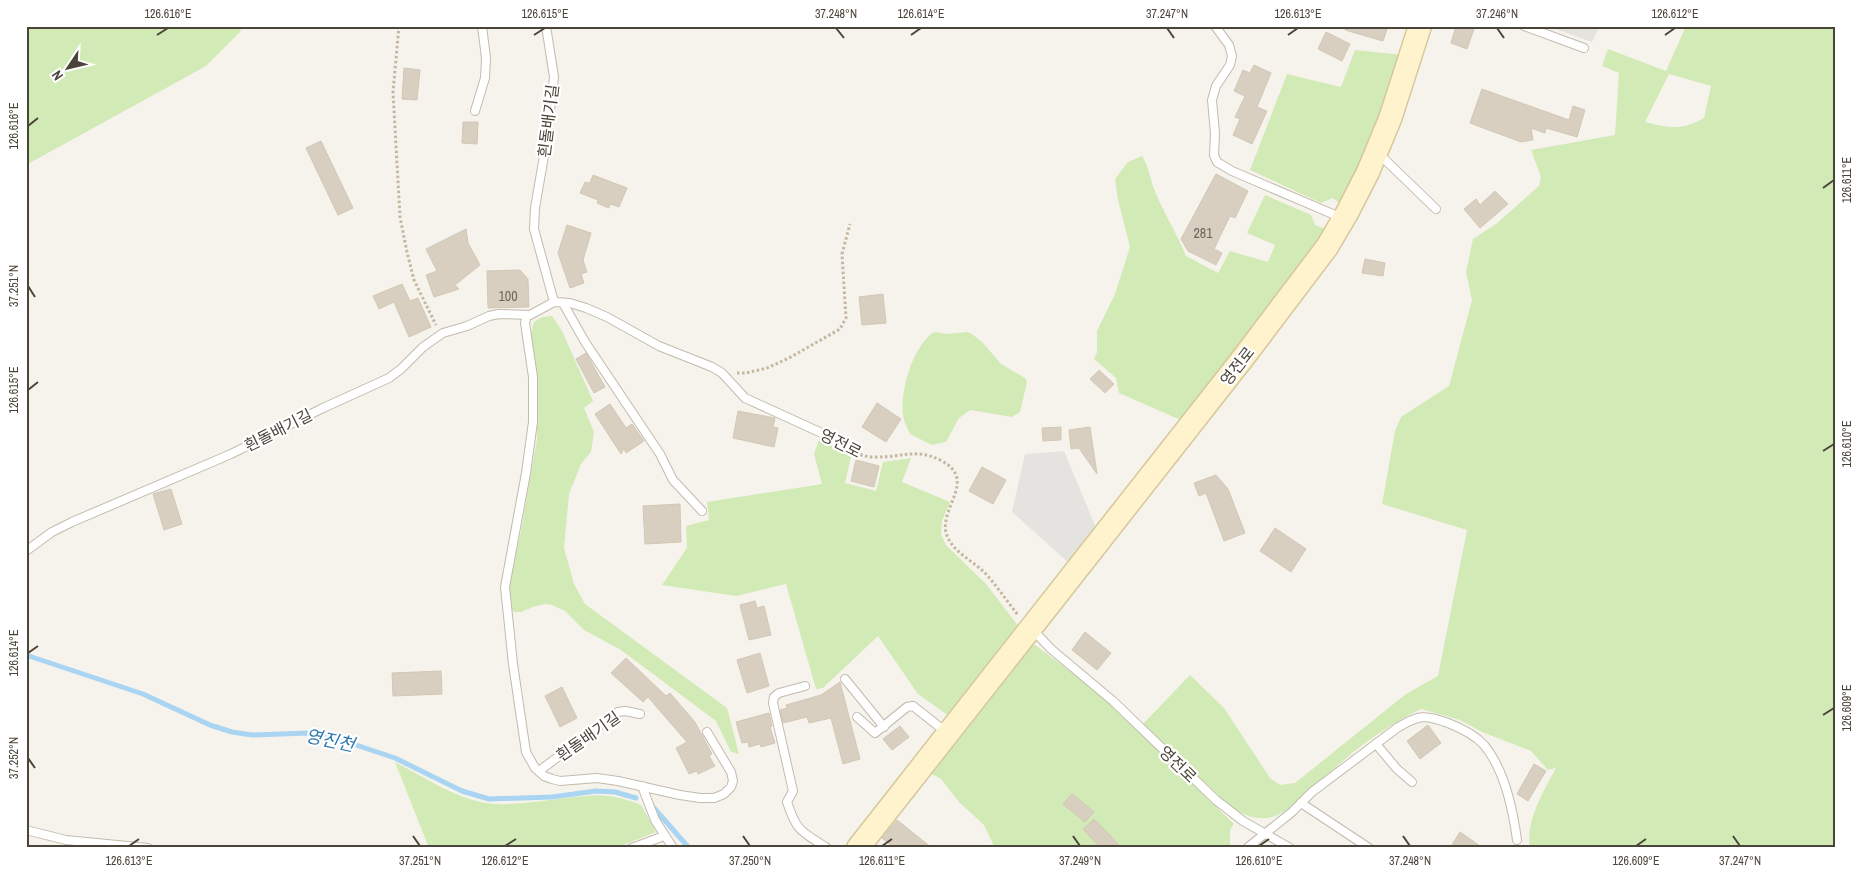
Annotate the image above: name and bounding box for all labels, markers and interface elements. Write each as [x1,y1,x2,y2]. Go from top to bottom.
text: 126.616°E [145,6,191,22]
text: 126.615°E [522,6,568,22]
text: 37.248°N [815,6,857,22]
text: 126.614°E [898,6,944,22]
text: 37.247°N [1146,6,1188,22]
text: 126.613°E [1275,6,1321,22]
text: 37.246°N [1476,6,1518,22]
text: 126.612°E [1652,6,1698,22]
north arrow [42,42,92,92]
text: N [48,67,67,84]
street label: 흰돌배기길 [533,83,563,159]
text: 126.616°E [6,103,22,149]
text: 126.611°E [1839,157,1855,203]
house number: 281 [1193,224,1213,242]
text: 37.251°N [6,265,22,307]
house number: 100 [498,287,518,305]
street label: 영전로 [1215,342,1259,390]
text: 126.615°E [6,367,22,413]
street label: 흰돌배기길 [240,403,316,457]
text: 126.610°E [1839,421,1855,467]
street label: 영전로 [816,423,866,463]
text: 126.614°E [6,630,22,676]
text: 126.609°E [1839,685,1855,731]
street label: 흰돌배기길 [552,706,624,766]
water label: 영진천 [303,723,359,758]
text: 37.252°N [6,737,22,779]
street label: 영전로 [1154,741,1202,787]
text: 126.613°E [106,853,152,869]
text: 37.251°N [399,853,441,869]
text: 126.612°E [482,853,528,869]
text: 37.250°N [729,853,771,869]
text: 126.611°E [859,853,905,869]
text: 37.249°N [1059,853,1101,869]
text: 126.610°E [1236,853,1282,869]
text: 37.248°N [1389,853,1431,869]
text: 126.609°E [1613,853,1659,869]
text: 37.247°N [1719,853,1761,869]

